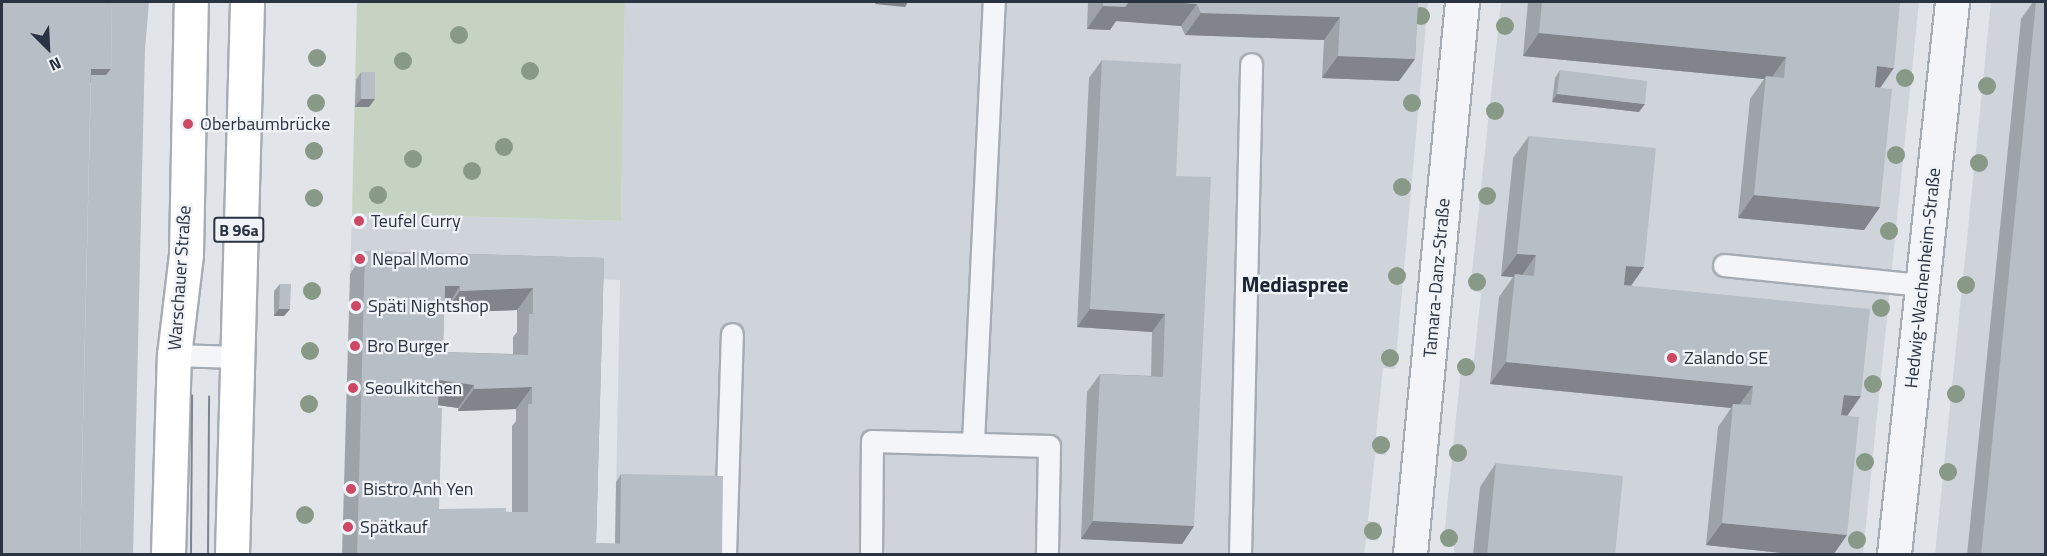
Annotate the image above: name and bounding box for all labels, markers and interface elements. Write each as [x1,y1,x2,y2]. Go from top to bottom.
north arrow [18,18,78,78]
text: N [45,51,65,78]
place label: Oberbaumbrücke [200,113,330,135]
marker: Oberbaumbrücke [181,117,195,131]
street label: Hedwig-Wachenheim-Straße [1901,167,1945,389]
street label: Tamara-Danz-Straße [1419,197,1455,359]
street label: Warschauer Straße [164,205,196,351]
place label: Teufel Curry [371,210,461,232]
marker: Teufel Curry [352,214,366,228]
road number: B 96a [212,217,266,243]
place label: Nepal Momo [372,248,469,270]
marker: Nepal Momo [353,252,367,266]
district label: Mediaspree [1242,271,1348,297]
place label: Späti Nightshop [368,295,489,317]
marker: Späti Nightshop [349,299,363,313]
place label: Bro Burger [367,335,449,357]
marker: Bro Burger [348,339,362,353]
place label: Zalando SE [1684,347,1768,369]
marker: Zalando SE [1665,351,1679,365]
place label: Seoulkitchen [365,377,462,399]
marker: Seoulkitchen [346,381,360,395]
place label: Bistro Anh Yen [363,478,473,500]
marker: Bistro Anh Yen [344,482,358,496]
place label: Spätkauf [360,516,428,538]
marker: Spätkauf [341,520,355,534]

